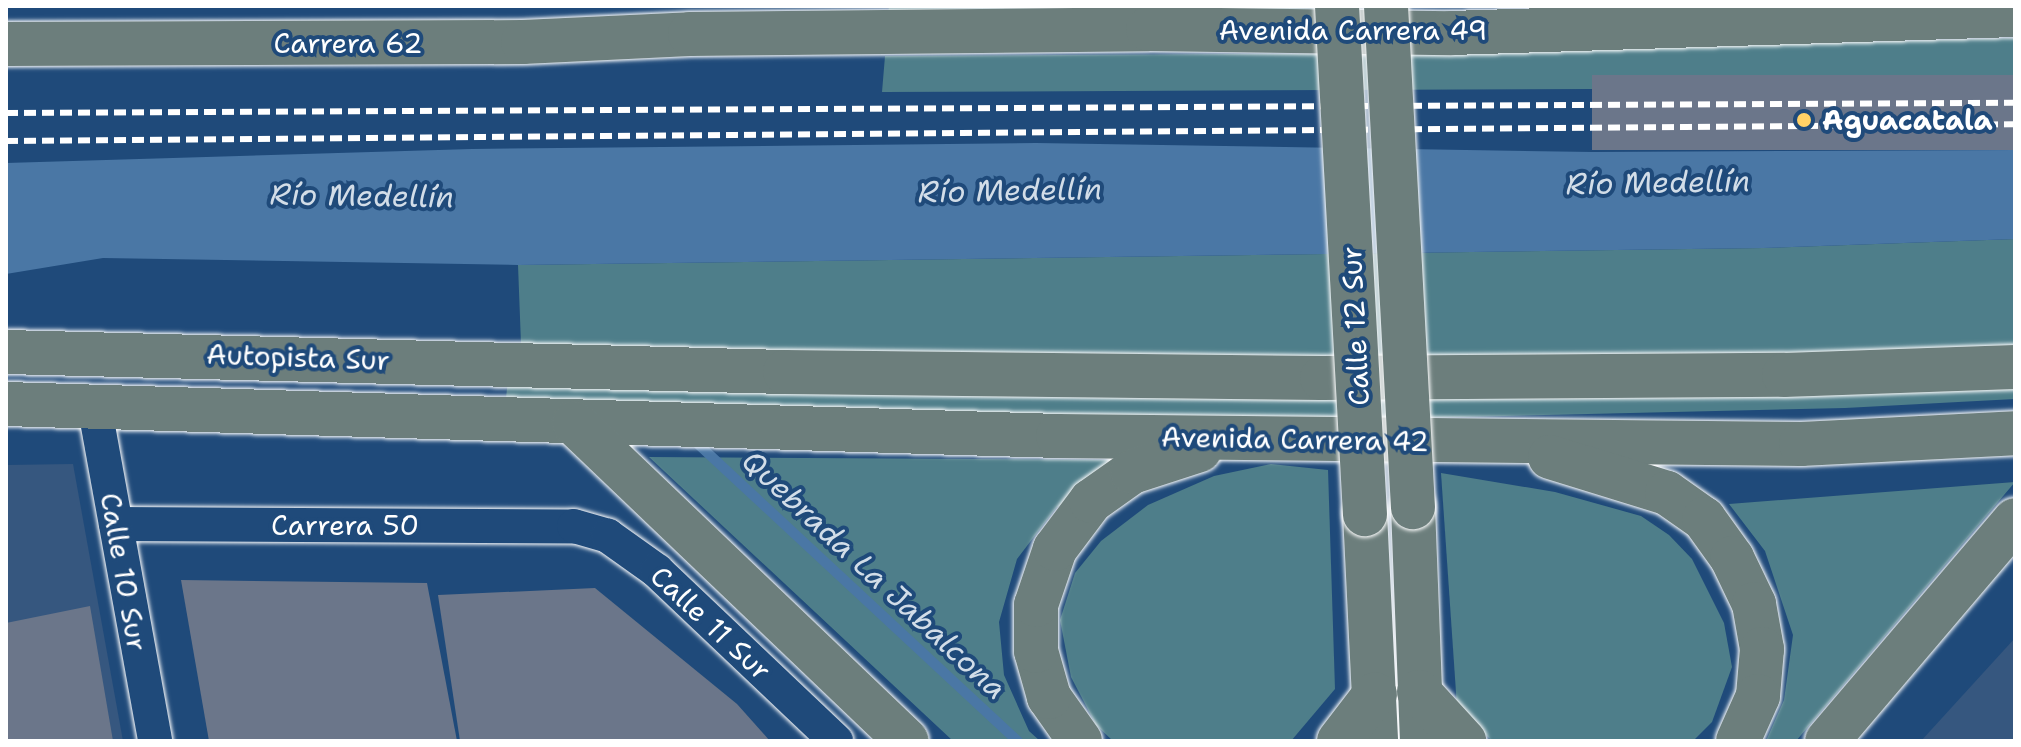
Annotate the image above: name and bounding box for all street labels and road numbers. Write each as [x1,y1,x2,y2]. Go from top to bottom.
street label: Avenida Carrera 49 [1219,13,1487,47]
street label: Carrera 62 [274,26,422,60]
street label: Calle 12 Sur [1334,245,1376,407]
street label: Autopista Sur [206,337,390,377]
street label: Avenida Carrera 42 [1161,420,1429,458]
street label: Calle 10 Sur [94,490,154,654]
street label: Carrera 50 [271,508,419,542]
street label: Calle 11 Sur [644,559,778,687]

